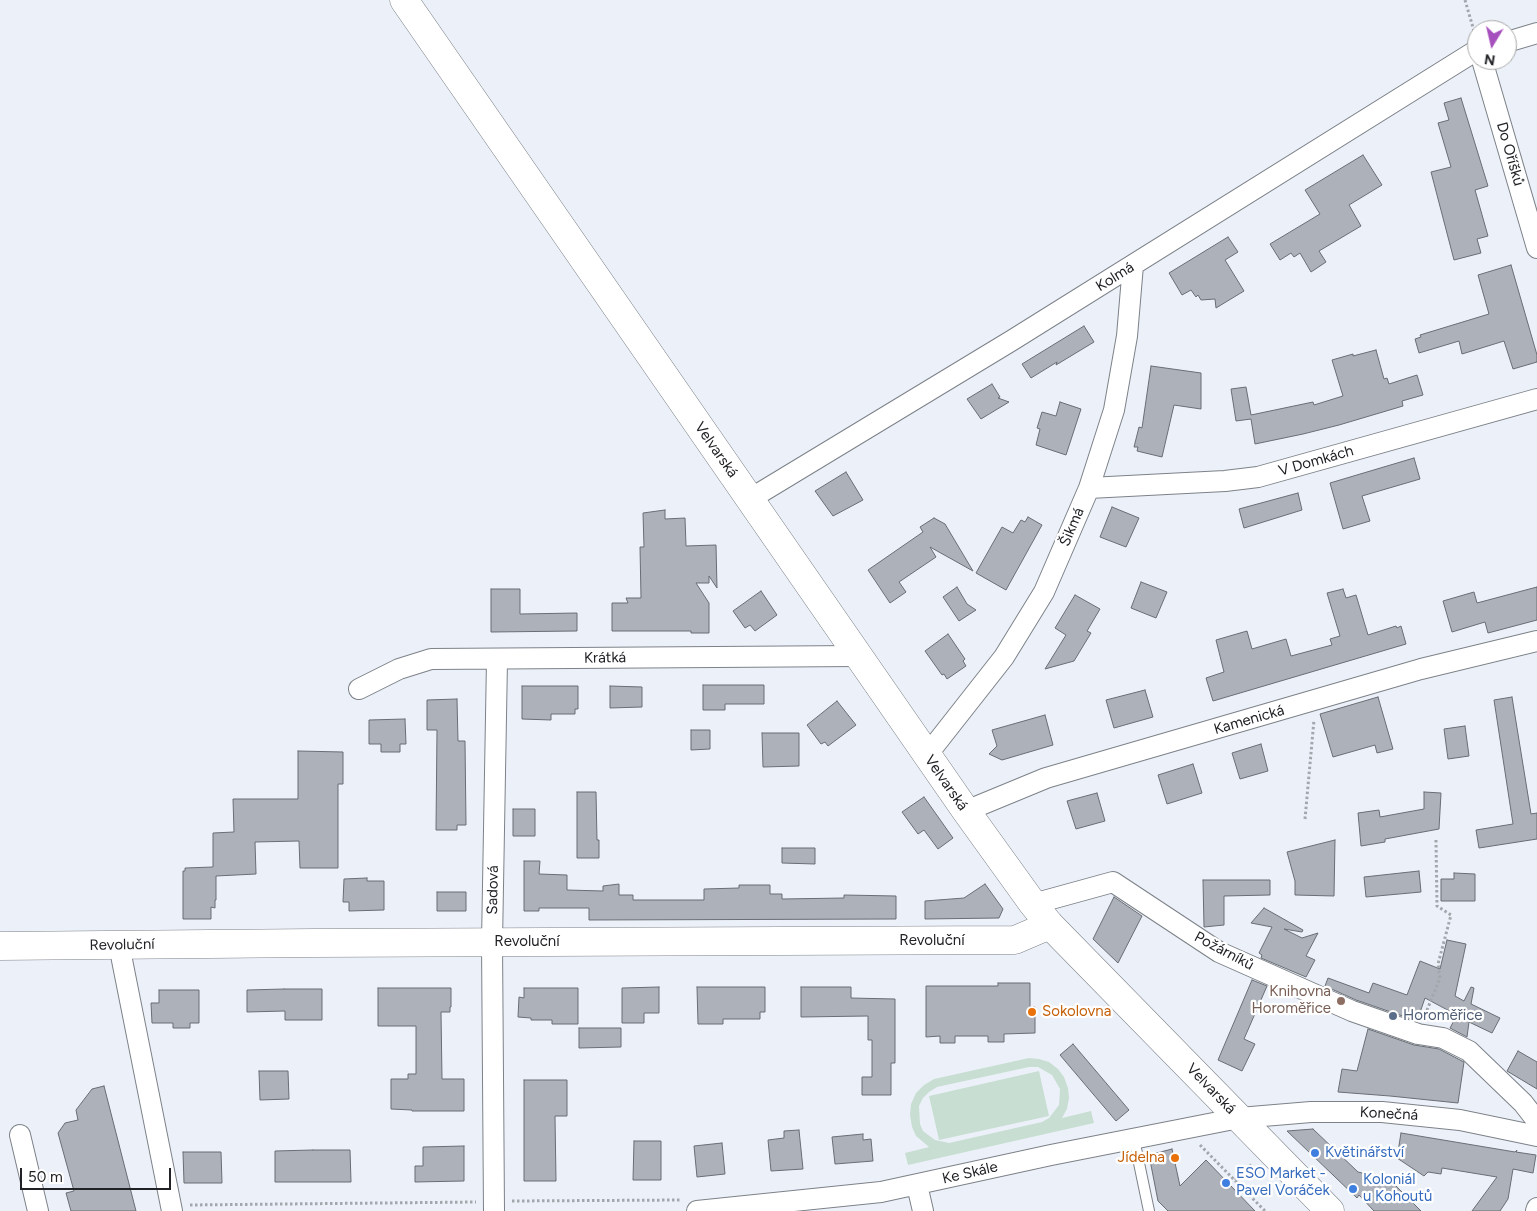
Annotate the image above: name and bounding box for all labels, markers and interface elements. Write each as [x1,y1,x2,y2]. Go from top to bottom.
north arrow [1467,20,1517,70]
text: N [1483,50,1496,69]
street label: Do Oříšků [1492,120,1528,188]
street label: Kolmá [1093,258,1137,296]
street label: Velvarská [690,419,742,481]
street label: V Domkách [1276,442,1356,480]
street label: Šikmá [1056,505,1088,549]
street label: Krátká [584,649,626,667]
street label: Kamenická [1212,701,1286,739]
street label: Velvarská [920,752,972,814]
street label: Sadová [484,865,502,915]
street label: Požárníků [1191,928,1257,974]
street label: Revoluční [899,932,965,950]
street label: Revoluční [494,933,560,951]
street label: Revoluční [89,935,155,955]
place label: Knihovna Horoměřice [1251,983,1331,1018]
marker: Knihovna Horoměřice [1335,995,1347,1007]
place label: Sokolovna [1042,1003,1111,1021]
marker: Sokolovna [1026,1006,1038,1018]
place label: Horoměřice [1403,1007,1483,1025]
marker: Horoměřice [1387,1010,1399,1022]
street label: Velvarská [1183,1060,1239,1118]
street label: Konečná [1359,1103,1419,1125]
place label: Květinářství [1325,1144,1404,1162]
marker: Květinářství [1309,1147,1321,1159]
place label: Jídelna [1117,1149,1165,1167]
marker: Jídelna [1169,1152,1181,1164]
scale bar [22,1158,174,1190]
street label: Ke Skále [941,1158,999,1188]
place label: ESO Market - Pavel Voráček [1236,1165,1330,1200]
text: 50 m [28,1168,63,1186]
place label: Koloniál u Kohoutů [1363,1171,1432,1206]
marker: ESO Market - Pavel Voráček [1220,1177,1232,1189]
marker: Koloniál u Kohoutů [1347,1183,1359,1195]

